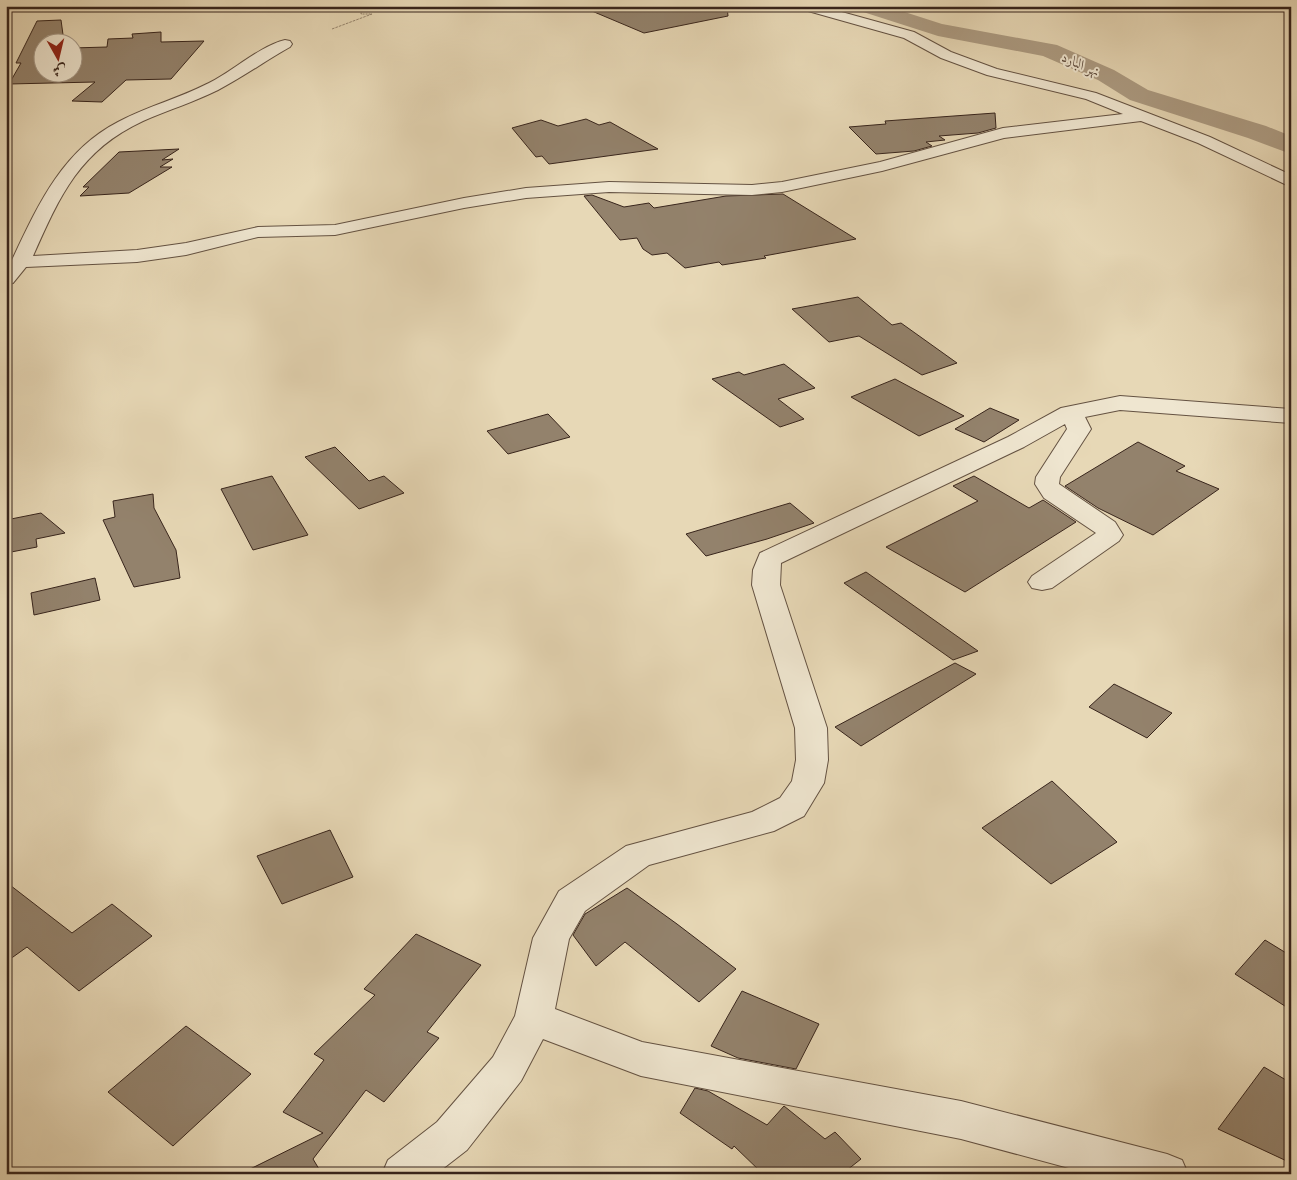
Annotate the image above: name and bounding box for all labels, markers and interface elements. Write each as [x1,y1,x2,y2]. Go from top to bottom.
north arrow [32,32,82,82]
water label: نهر البارد [1059,48,1103,81]
text: ش [52,61,68,81]

